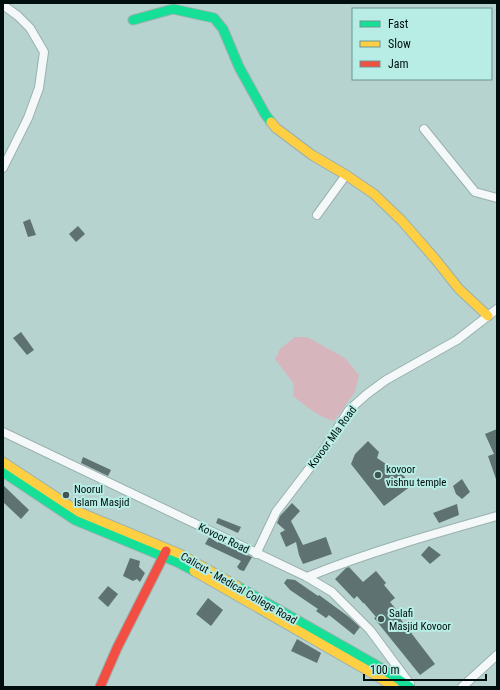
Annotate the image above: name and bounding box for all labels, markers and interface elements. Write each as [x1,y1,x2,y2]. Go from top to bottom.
legend [352,8,492,80]
text: Fast [388,17,409,31]
text: Slow [388,37,411,51]
text: Jam [388,57,409,71]
street label: Kovoor Mla Road [306,404,359,471]
place label: kovoor vishnu temple [386,463,447,489]
marker: kovoor vishnu temple [373,470,383,480]
place label: Noorul Islam Masjid [74,483,129,509]
marker: Noorul Islam Masjid [61,490,71,500]
street label: Kovoor Road [196,521,251,556]
street label: Calicut - Medical College Road [178,550,299,627]
place label: Salafi Masjid Kovoor [389,607,452,633]
marker: Salafi Masjid Kovoor [376,614,386,624]
scale bar [364,656,486,682]
text: 100 m [370,663,400,677]

